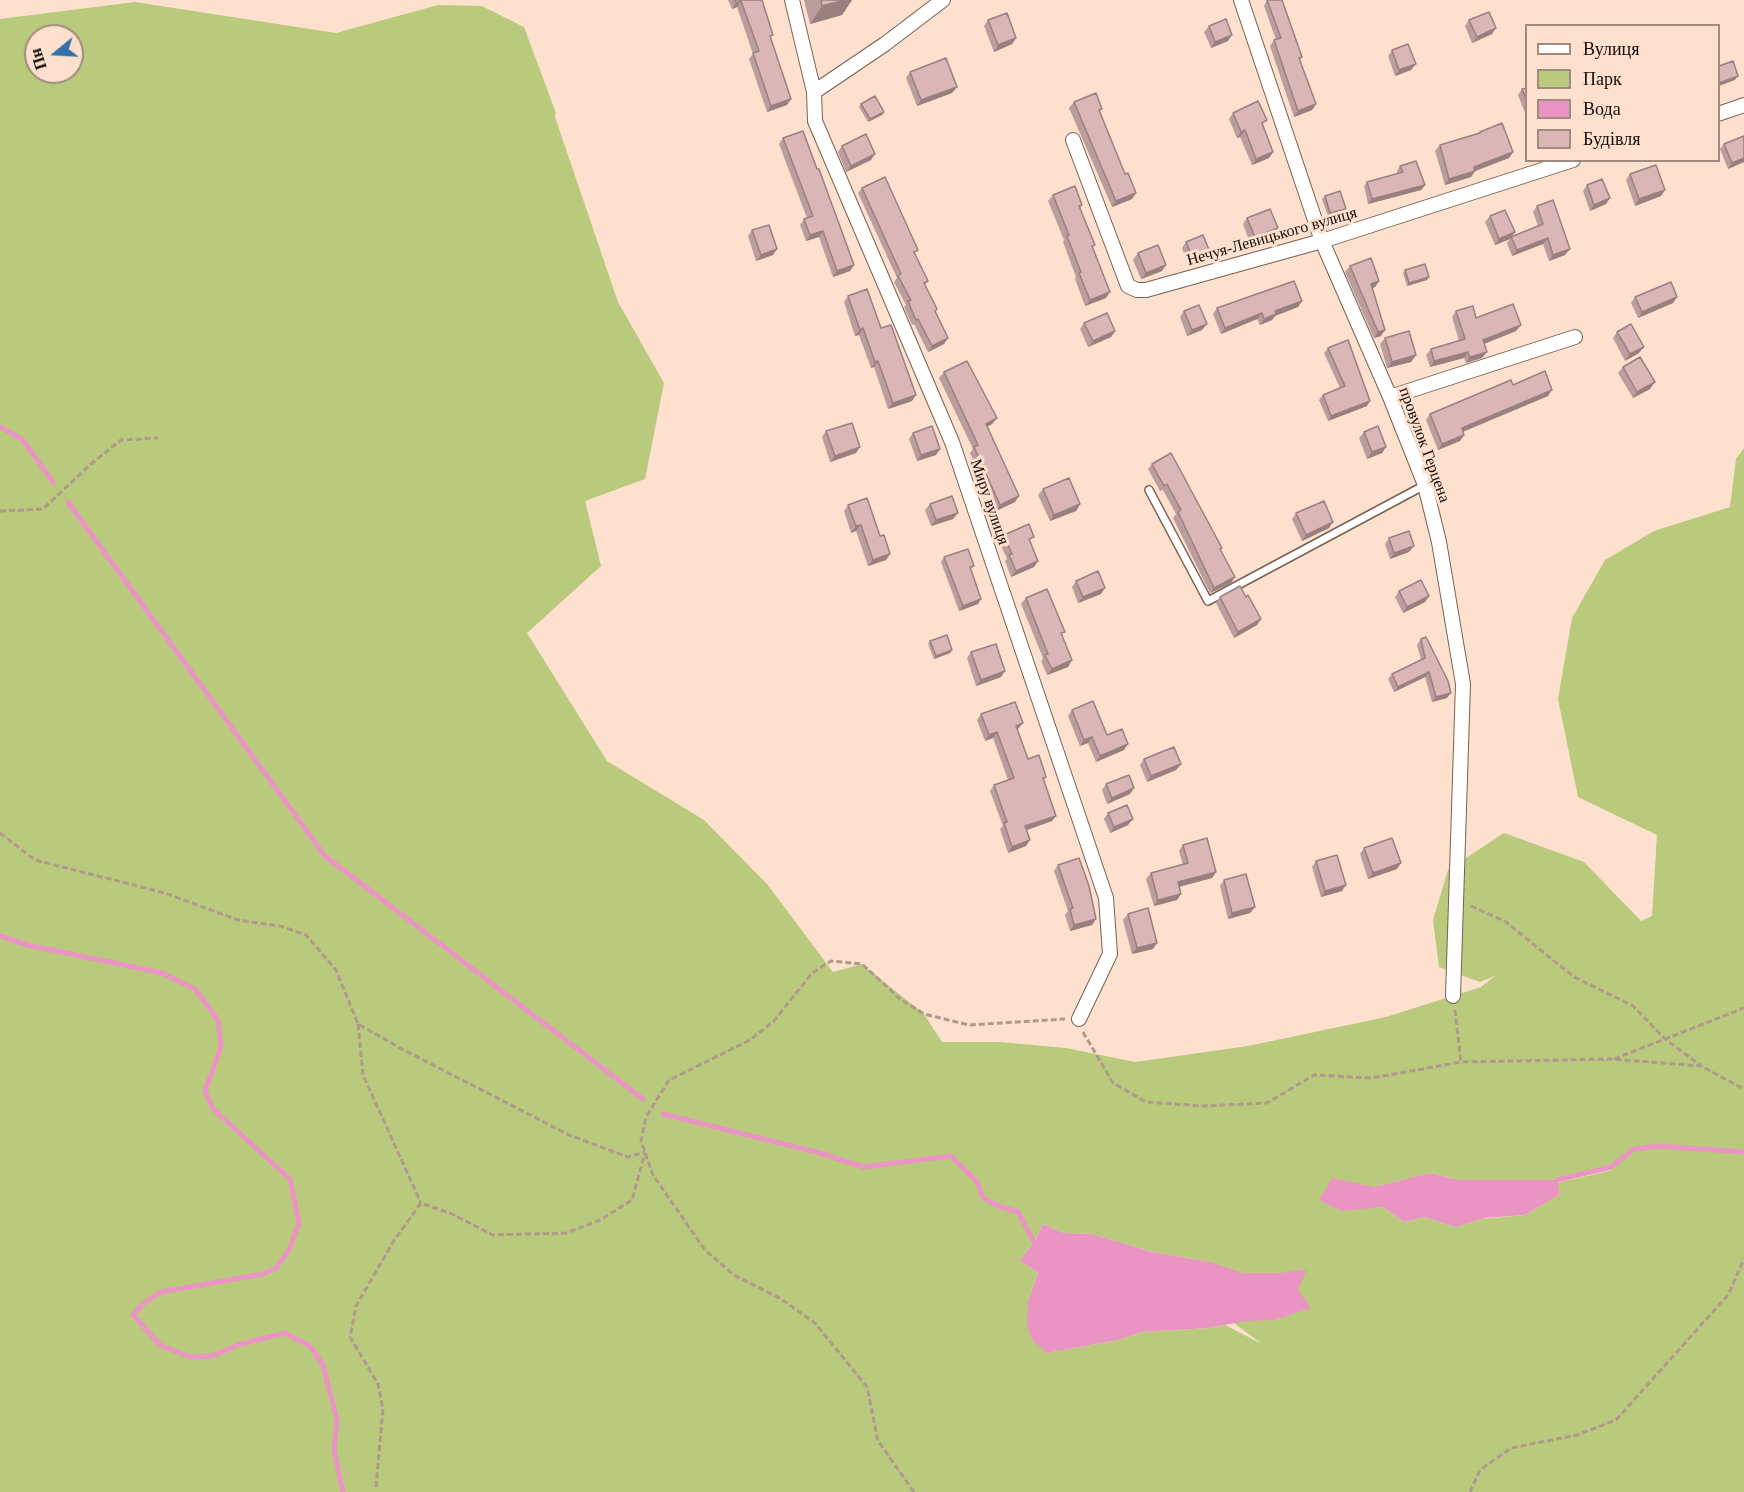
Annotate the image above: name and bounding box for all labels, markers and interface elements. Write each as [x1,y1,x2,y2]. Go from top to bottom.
north arrow [24,24,84,84]
legend [1525,24,1720,162]
text: Вулиця [1583,39,1640,59]
text: Пн [27,46,50,72]
text: Парк [1583,69,1622,89]
text: Вода [1583,99,1621,119]
text: Будівля [1583,129,1640,149]
street label: Нечуя-Левицького вулиця [1185,203,1359,271]
street label: провулок Герцена [1394,385,1454,505]
street label: Миру вулиця [965,457,1013,547]

